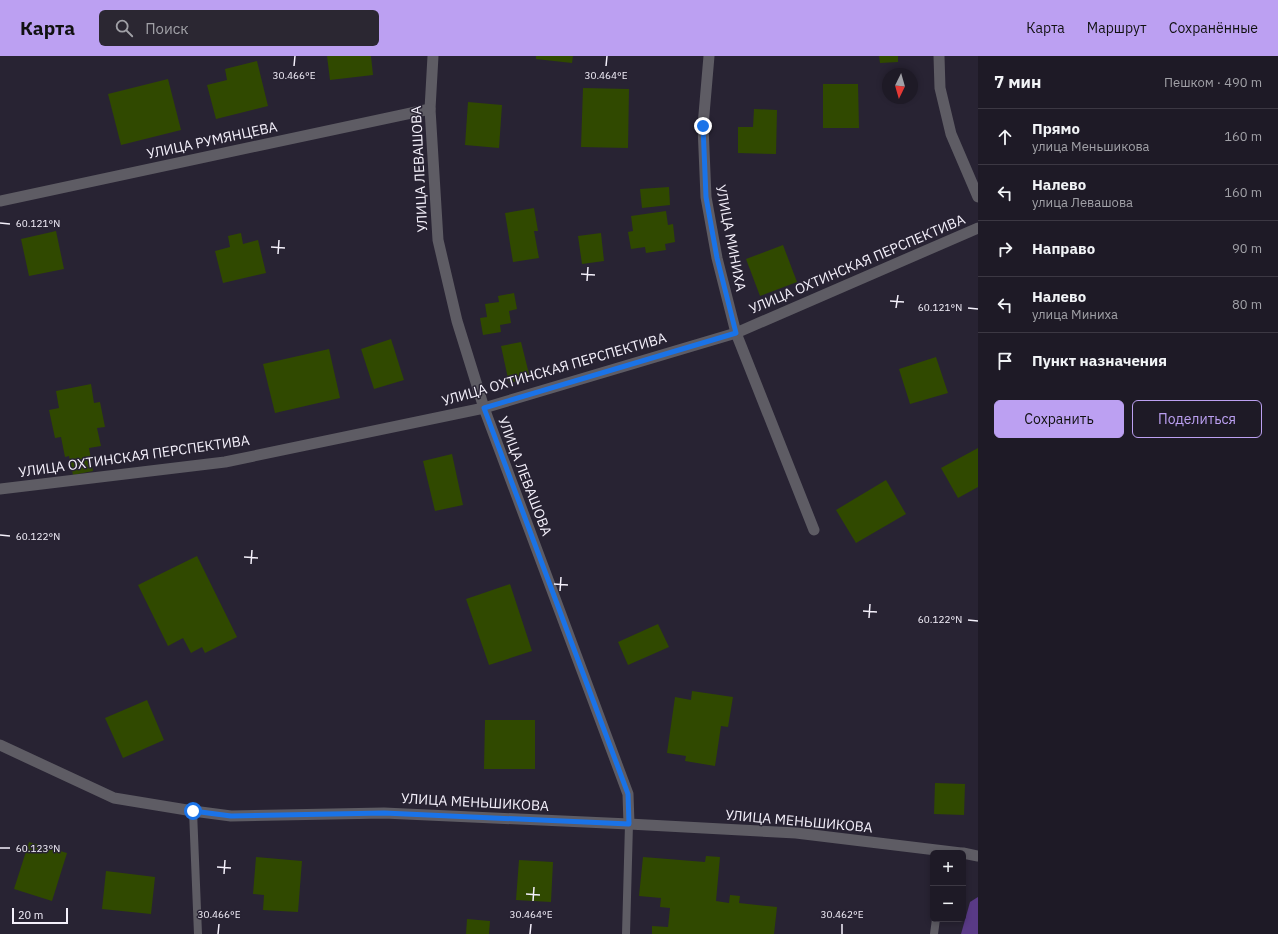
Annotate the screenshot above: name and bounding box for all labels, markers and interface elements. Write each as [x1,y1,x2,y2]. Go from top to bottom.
search box [99,10,379,46]
text: Карта [20,16,75,40]
icon: search [113,17,135,39]
text: Поиск [145,19,189,38]
text: Карта [1026,19,1065,37]
text: Маршрут [1087,19,1147,37]
text: Сохранённые [1169,19,1258,37]
north arrow [882,68,918,104]
text: 30.466°E [272,69,316,82]
text: 30.464°E [584,69,628,82]
text: 7 мин [994,71,1041,93]
text: Пешком · 490 m [1164,74,1262,91]
street label: УЛИЦА ЛЕВАШОВА [407,105,431,233]
street label: УЛИЦА РУМЯНЦЕВА [145,117,279,163]
route end [694,117,712,135]
text: Прямо [1032,119,1080,138]
icon: ahead [994,126,1016,148]
text: 160 m [1224,128,1262,145]
text: улица Меньшикова [1032,138,1150,155]
text: Налево [1032,175,1086,194]
icon: left [994,182,1016,204]
street label: УЛИЦА МИНИХА [712,183,750,293]
text: 160 m [1224,184,1262,201]
text: улица Левашова [1032,194,1133,211]
street label: УЛИЦА ОХТИНСКАЯ ПЕРСПЕКТИВА [746,210,968,318]
text: 60.121°N [16,217,60,230]
icon: right [994,238,1016,260]
text: Направо [1032,239,1095,258]
text: 90 m [1232,240,1262,257]
text: Налево [1032,287,1086,306]
icon: left [994,294,1016,316]
text: 80 m [1232,296,1262,313]
text: 60.121°N [918,301,962,314]
text: улица Миниха [1032,306,1118,323]
street label: УЛИЦА ОХТИНСКАЯ ПЕРСПЕКТИВА [440,328,668,410]
icon: arrive [994,350,1016,372]
text: Пункт назначения [1032,351,1167,370]
button: Сохранить [994,400,1124,438]
button: Поделиться [1132,400,1262,438]
street label: УЛИЦА ЛЕВАШОВА [494,414,556,538]
street label: УЛИЦА ОХТИНСКАЯ ПЕРСПЕКТИВА [17,431,251,481]
text: 60.122°N [16,530,60,543]
text: 60.122°N [918,613,962,626]
street label: УЛИЦА МЕНЬШИКОВА [401,789,549,815]
route start [184,802,202,820]
street label: УЛИЦА МЕНЬШИКОВА [725,806,873,836]
text: 60.123°N [16,842,60,855]
map controls [930,850,966,922]
button: + [930,850,966,886]
button: − [930,886,966,922]
scale bar [12,906,68,925]
text: 20 m [18,908,43,922]
text: 30.466°E [197,908,241,921]
text: 30.464°E [509,908,553,921]
text: 30.462°E [820,908,864,921]

